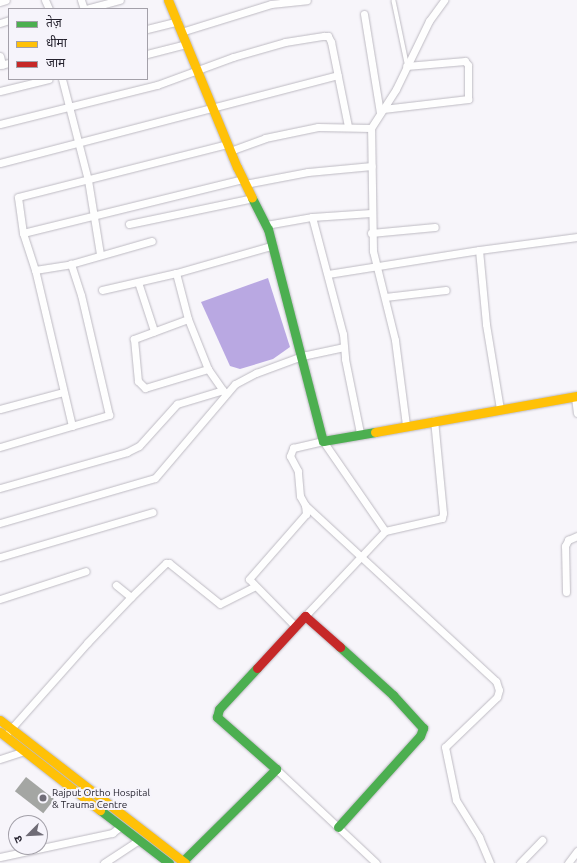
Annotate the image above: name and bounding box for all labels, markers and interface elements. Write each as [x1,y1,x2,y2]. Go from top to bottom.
legend [8,8,148,80]
text: तेज़ [46,16,62,29]
text: धीमा [46,36,67,49]
text: जाम [46,56,65,69]
place label: Rajput Ortho Hospital & Trauma Centre [52,786,150,810]
marker: Rajput Ortho Hospital & Trauma Centre [37,792,49,804]
north arrow [8,815,48,855]
text: उ [11,834,25,845]

